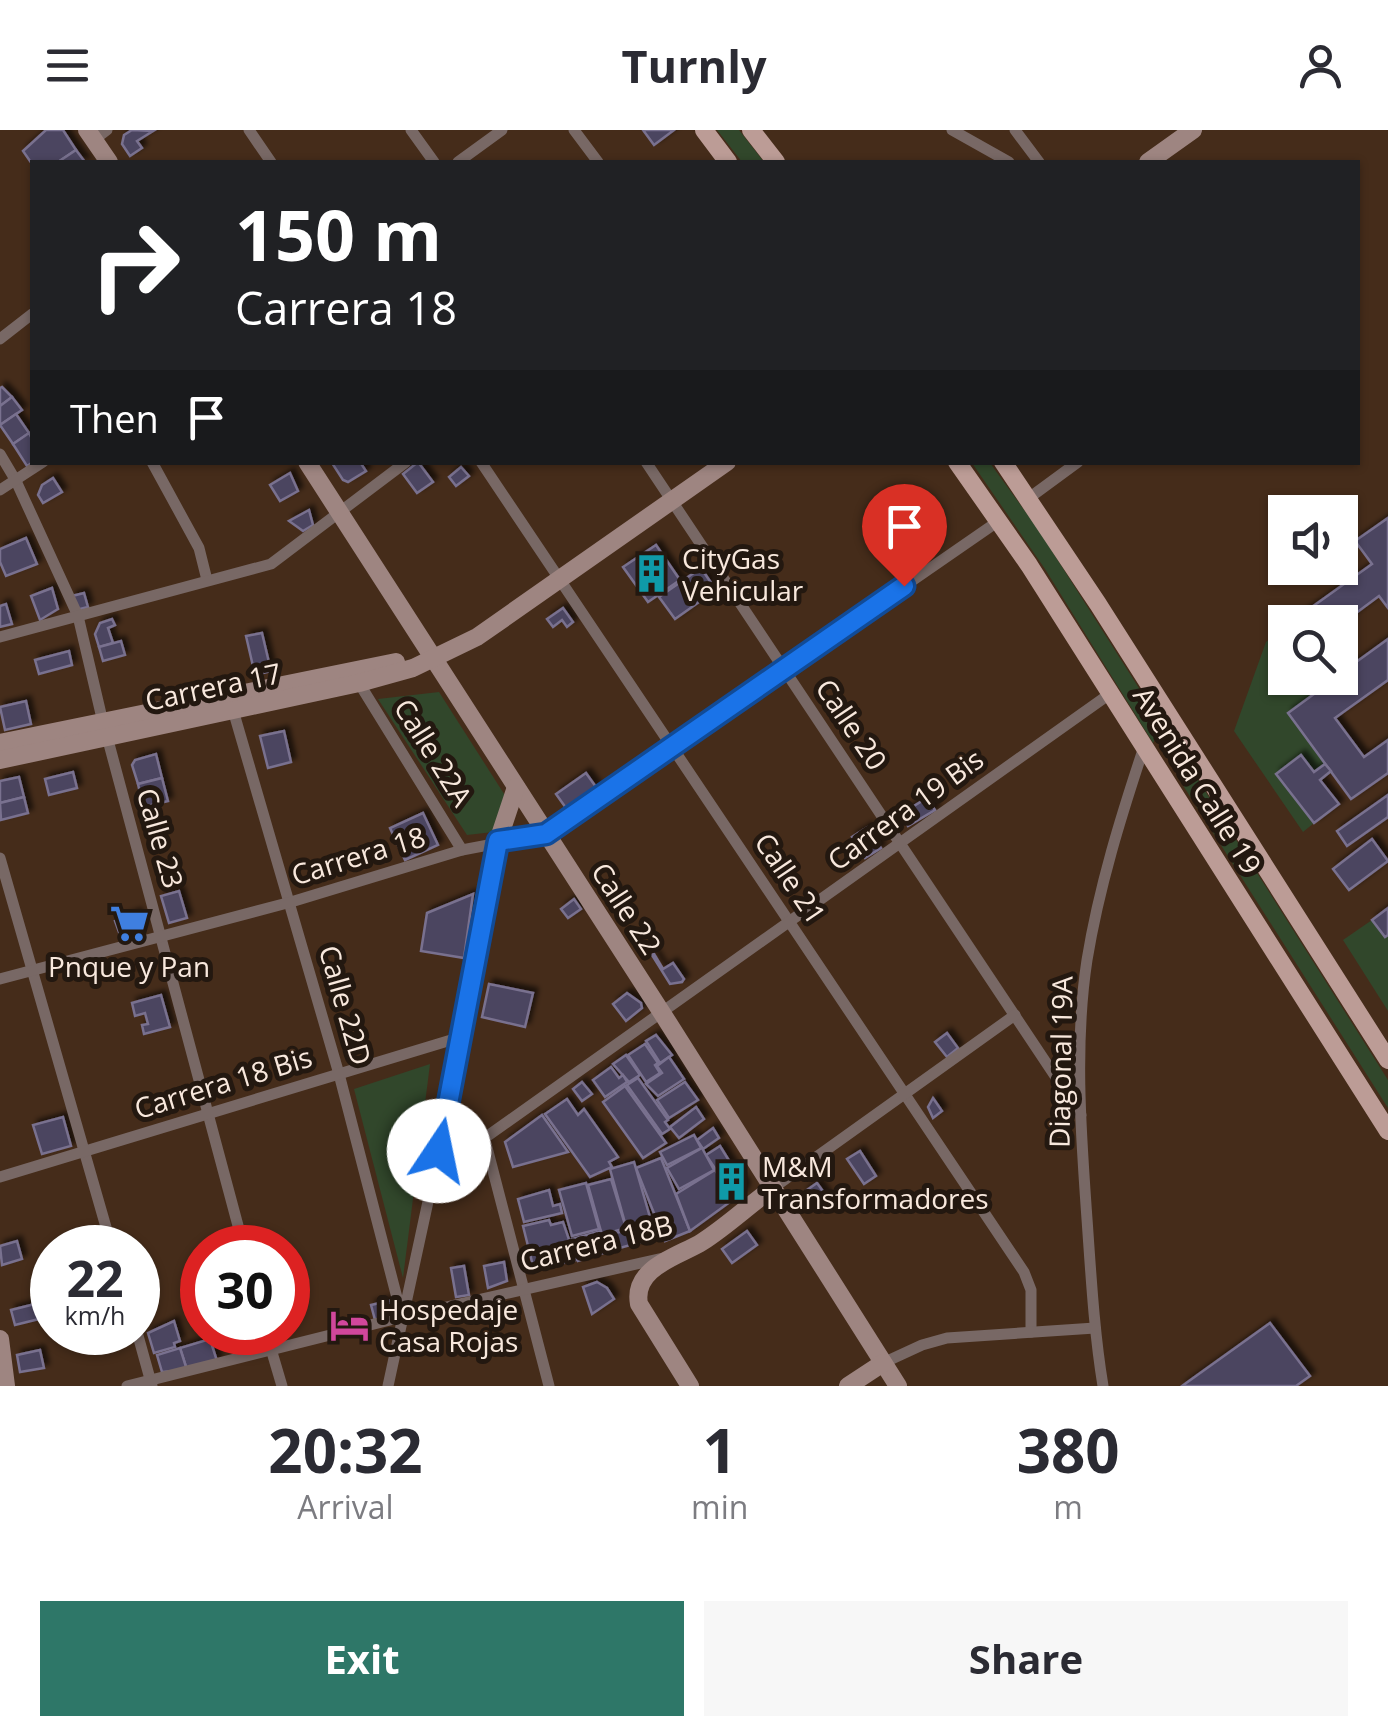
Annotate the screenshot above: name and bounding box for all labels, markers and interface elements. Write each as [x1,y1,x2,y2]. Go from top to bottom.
text: Turnly [622,35,766,96]
icon: menu [40,38,95,93]
icon: person [1293,38,1348,93]
text: 150 m [235,186,442,282]
icon: right [70,200,200,330]
text: Carrera 18 [235,277,457,338]
icon: arrive [179,390,234,445]
text: Then [70,392,159,444]
pin [862,484,947,587]
map controls [1268,495,1358,695]
button: sound [1268,495,1358,585]
icon: arrive [877,499,932,554]
place label: CityGas Vehicular [682,539,804,609]
building icon: CityGas Vehicular [631,553,673,595]
button: search [1268,605,1358,695]
street label: Carrera 17 [142,653,284,719]
street label: Calle 20 [808,671,896,777]
street label: Avenida Calle 19 [1125,679,1271,881]
street label: Calle 22A [386,691,482,813]
street label: Carrera 19 Bis [819,740,991,878]
street label: Calle 23 [129,784,193,892]
street label: Carrera 18 [286,817,430,893]
street label: Calle 21 [747,825,835,931]
street label: Calle 22 [583,855,671,961]
supermarket icon: Pnque y Pan [108,903,150,945]
street label: Calle 22D [311,941,381,1069]
place label: Pnque y Pan [48,947,210,985]
street label: Diagonal 19A [1040,975,1081,1148]
street label: Carrera 18 Bis [130,1037,316,1127]
position arrow [387,1099,491,1203]
place label: M&M Transformadores [762,1147,989,1217]
building icon: M&M Transformadores [711,1161,753,1203]
street label: Carrera 18B [516,1205,676,1279]
speed limit sign: 30 [180,1225,310,1355]
text: 22 [66,1244,124,1312]
place label: Hospedaje Casa Rojas [379,1290,518,1360]
text: km/h [65,1298,125,1332]
hotel icon: Hospedaje Casa Rojas [328,1304,370,1346]
text: 20:32 [268,1409,423,1491]
text: 1 [703,1409,737,1491]
text: 380 [1017,1409,1120,1491]
text: Arrival [297,1485,394,1528]
text: min [691,1485,748,1528]
text: m [1053,1485,1083,1528]
button: Exit [40,1601,684,1716]
button: Share [704,1601,1348,1716]

